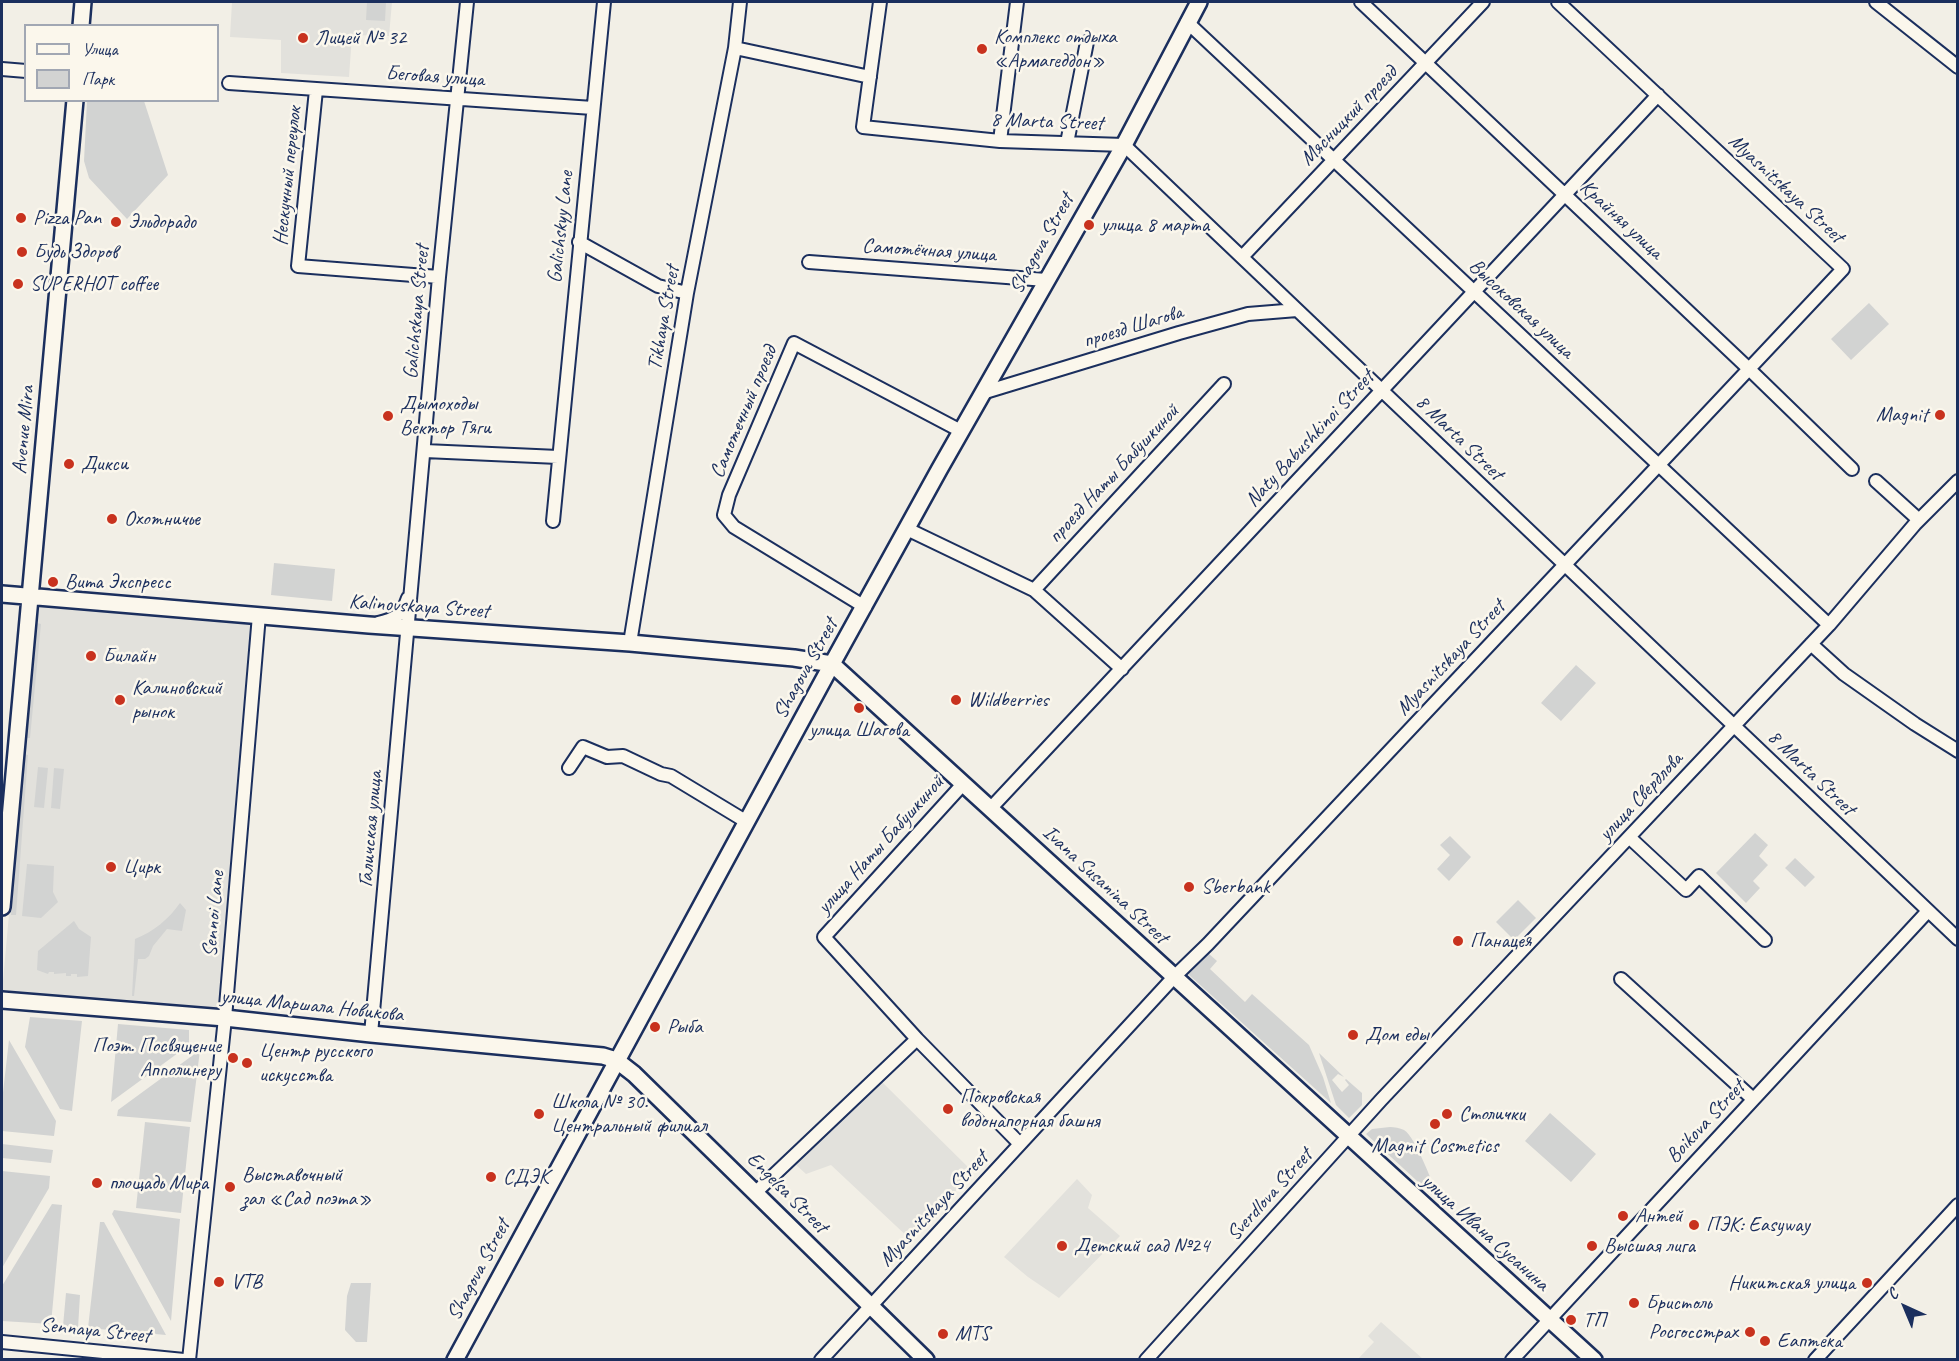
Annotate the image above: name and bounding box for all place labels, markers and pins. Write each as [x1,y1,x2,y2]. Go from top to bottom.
place label: Комплекс отдыха «Армагеддон» [994,24,1117,74]
place label: Лицей № 32 [315,25,406,51]
marker: Лицей № 32 [296,31,310,45]
marker: Комплекс отдыха «Армагеддон» [975,42,989,56]
place label: Pizza Pan [33,205,101,231]
place label: Эльдорадо [128,209,196,235]
marker: Pizza Pan [14,211,28,225]
place label: улица 8 марта [1101,212,1209,238]
marker: Эльдорадо [109,215,123,229]
marker: улица 8 марта [1082,218,1096,232]
place label: Будь Здоров [34,239,117,265]
marker: Будь Здоров [15,245,29,259]
place label: SUPERHOT coffee [30,271,158,297]
marker: SUPERHOT coffee [11,277,25,291]
place label: Дымоходы Вектор Тяги [400,391,491,441]
place label: Magnit [1876,402,1928,428]
marker: Magnit [1933,408,1947,422]
marker: Дымоходы Вектор Тяги [381,409,395,423]
place label: Дикси [81,451,128,477]
marker: Дикси [62,457,76,471]
place label: Охотничье [124,506,200,532]
marker: Охотничье [105,512,119,526]
place label: Вита Экспресс [65,569,171,595]
marker: Вита Экспресс [46,575,60,589]
place label: Билайн [103,643,155,669]
marker: Билайн [84,649,98,663]
place label: Калиновский рынок [132,675,222,725]
place label: Wildberries [968,687,1048,713]
marker: Калиновский рынок [113,693,127,707]
marker: Wildberries [949,693,963,707]
marker: улица Шагова [852,701,866,715]
place label: улица Шагова [809,717,909,743]
place label: Цирк [123,854,160,880]
marker: Цирк [104,860,118,874]
place label: Sberbank [1201,874,1270,900]
marker: Sberbank [1182,880,1196,894]
place label: Панацея [1470,928,1531,954]
marker: Панацея [1451,934,1465,948]
place label: Рыба [667,1014,702,1040]
marker: Рыба [648,1020,662,1034]
place label: Дом еды [1365,1022,1429,1048]
marker: Дом еды [1346,1028,1360,1042]
place label: Поэт. Посвящение Апполинеру [92,1033,221,1083]
place label: Центр русского искусства [259,1038,372,1088]
marker: Поэт. Посвящение Апполинеру [226,1051,240,1065]
marker: Центр русского искусства [240,1056,254,1070]
place label: Покровская водонапорная башня [960,1084,1100,1134]
place label: Школа № 30. Центральный филиал [551,1089,707,1139]
place label: Столички [1459,1101,1525,1127]
marker: Покровская водонапорная башня [941,1102,955,1116]
marker: Школа № 30. Центральный филиал [532,1107,546,1121]
marker: Столички [1440,1107,1454,1121]
marker: Magnit Cosmetics [1428,1117,1442,1131]
place label: Magnit Cosmetics [1372,1133,1498,1159]
place label: Выставочный зал «Сад поэта» [242,1162,372,1212]
place label: СДЭК [503,1164,549,1190]
place label: площадь Мира [109,1170,208,1196]
marker: СДЭК [484,1170,498,1184]
marker: площадь Мира [90,1176,104,1190]
marker: Выставочный зал «Сад поэта» [223,1180,237,1194]
place label: Антей [1635,1203,1683,1229]
marker: Антей [1616,1209,1630,1223]
place label: ПЭК: Easyway [1706,1212,1810,1238]
marker: ПЭК: Easyway [1687,1218,1701,1232]
place label: Детский сад №24 [1074,1233,1209,1259]
place label: Высшая лига [1604,1233,1695,1259]
marker: Детский сад №24 [1055,1239,1069,1253]
marker: Высшая лига [1585,1239,1599,1253]
place label: VTB [231,1269,262,1295]
place label: Никитская улица [1728,1270,1855,1296]
marker: VTB [212,1275,226,1289]
marker: Никитская улица [1860,1276,1874,1290]
place label: Бристоль [1646,1290,1711,1316]
marker: Бристоль [1627,1296,1641,1310]
place label: ТП [1583,1307,1605,1333]
marker: ТП [1564,1313,1578,1327]
place label: Росгосстрах [1649,1319,1738,1345]
place label: MTS [955,1321,990,1347]
marker: Росгосстрах [1743,1325,1757,1339]
marker: MTS [936,1327,950,1341]
place label: Еаптека [1777,1328,1842,1354]
marker: Еаптека [1758,1334,1772,1348]

